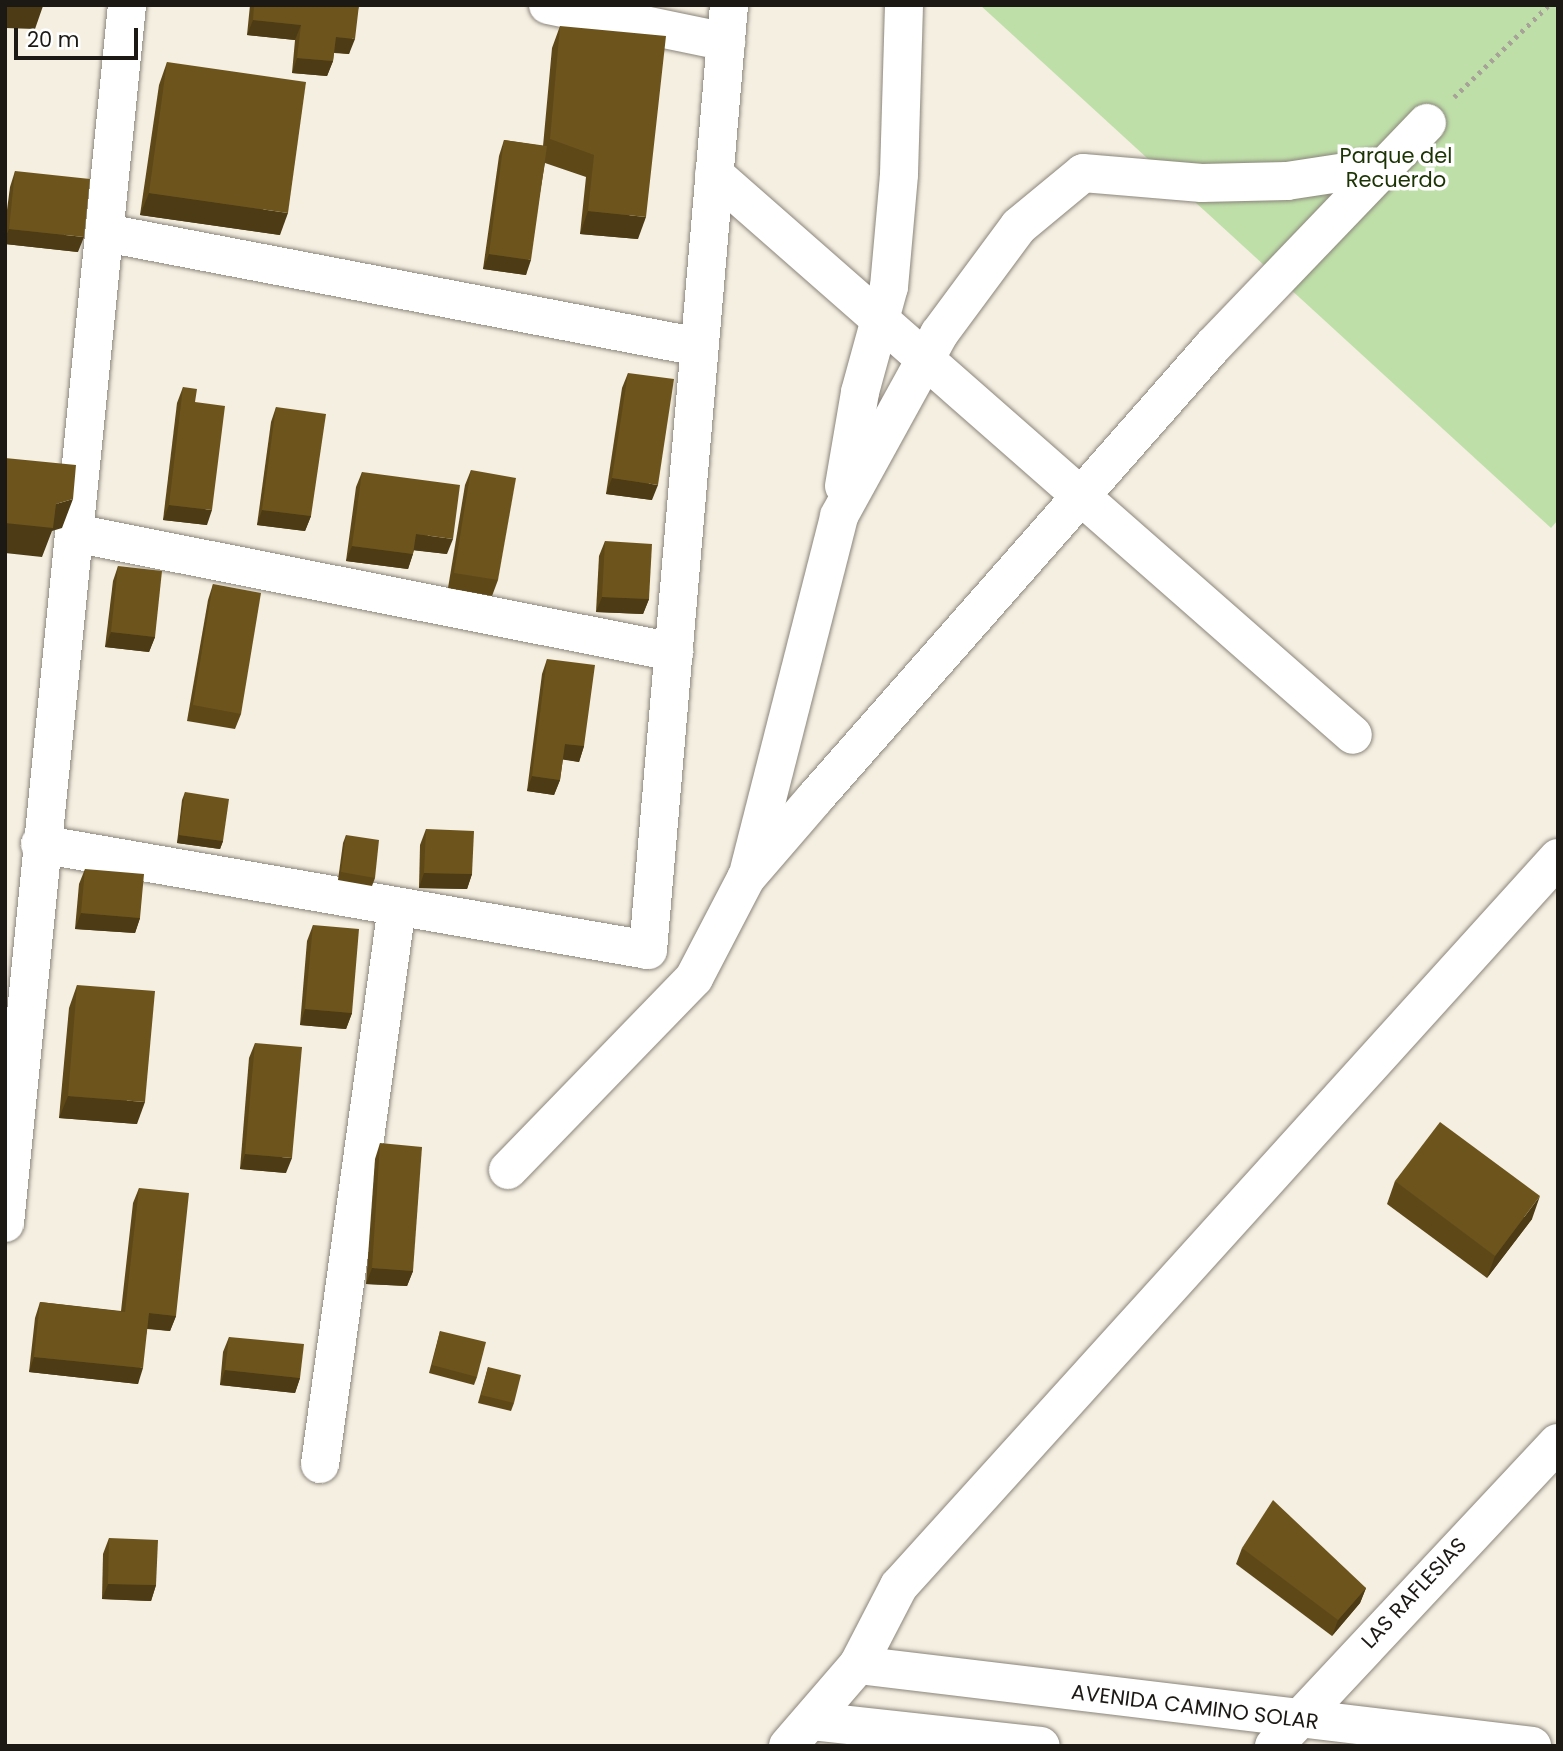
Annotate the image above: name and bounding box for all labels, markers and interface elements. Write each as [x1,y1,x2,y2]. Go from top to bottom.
scale bar [18,14,142,58]
text: 20 m [27,25,80,54]
park label: Parque del Recuerdo [1340,143,1452,193]
street label: LAS RAFLESIAS [1356,1532,1472,1654]
street label: AVENIDA CAMINO SOLAR [1070,1679,1320,1735]

